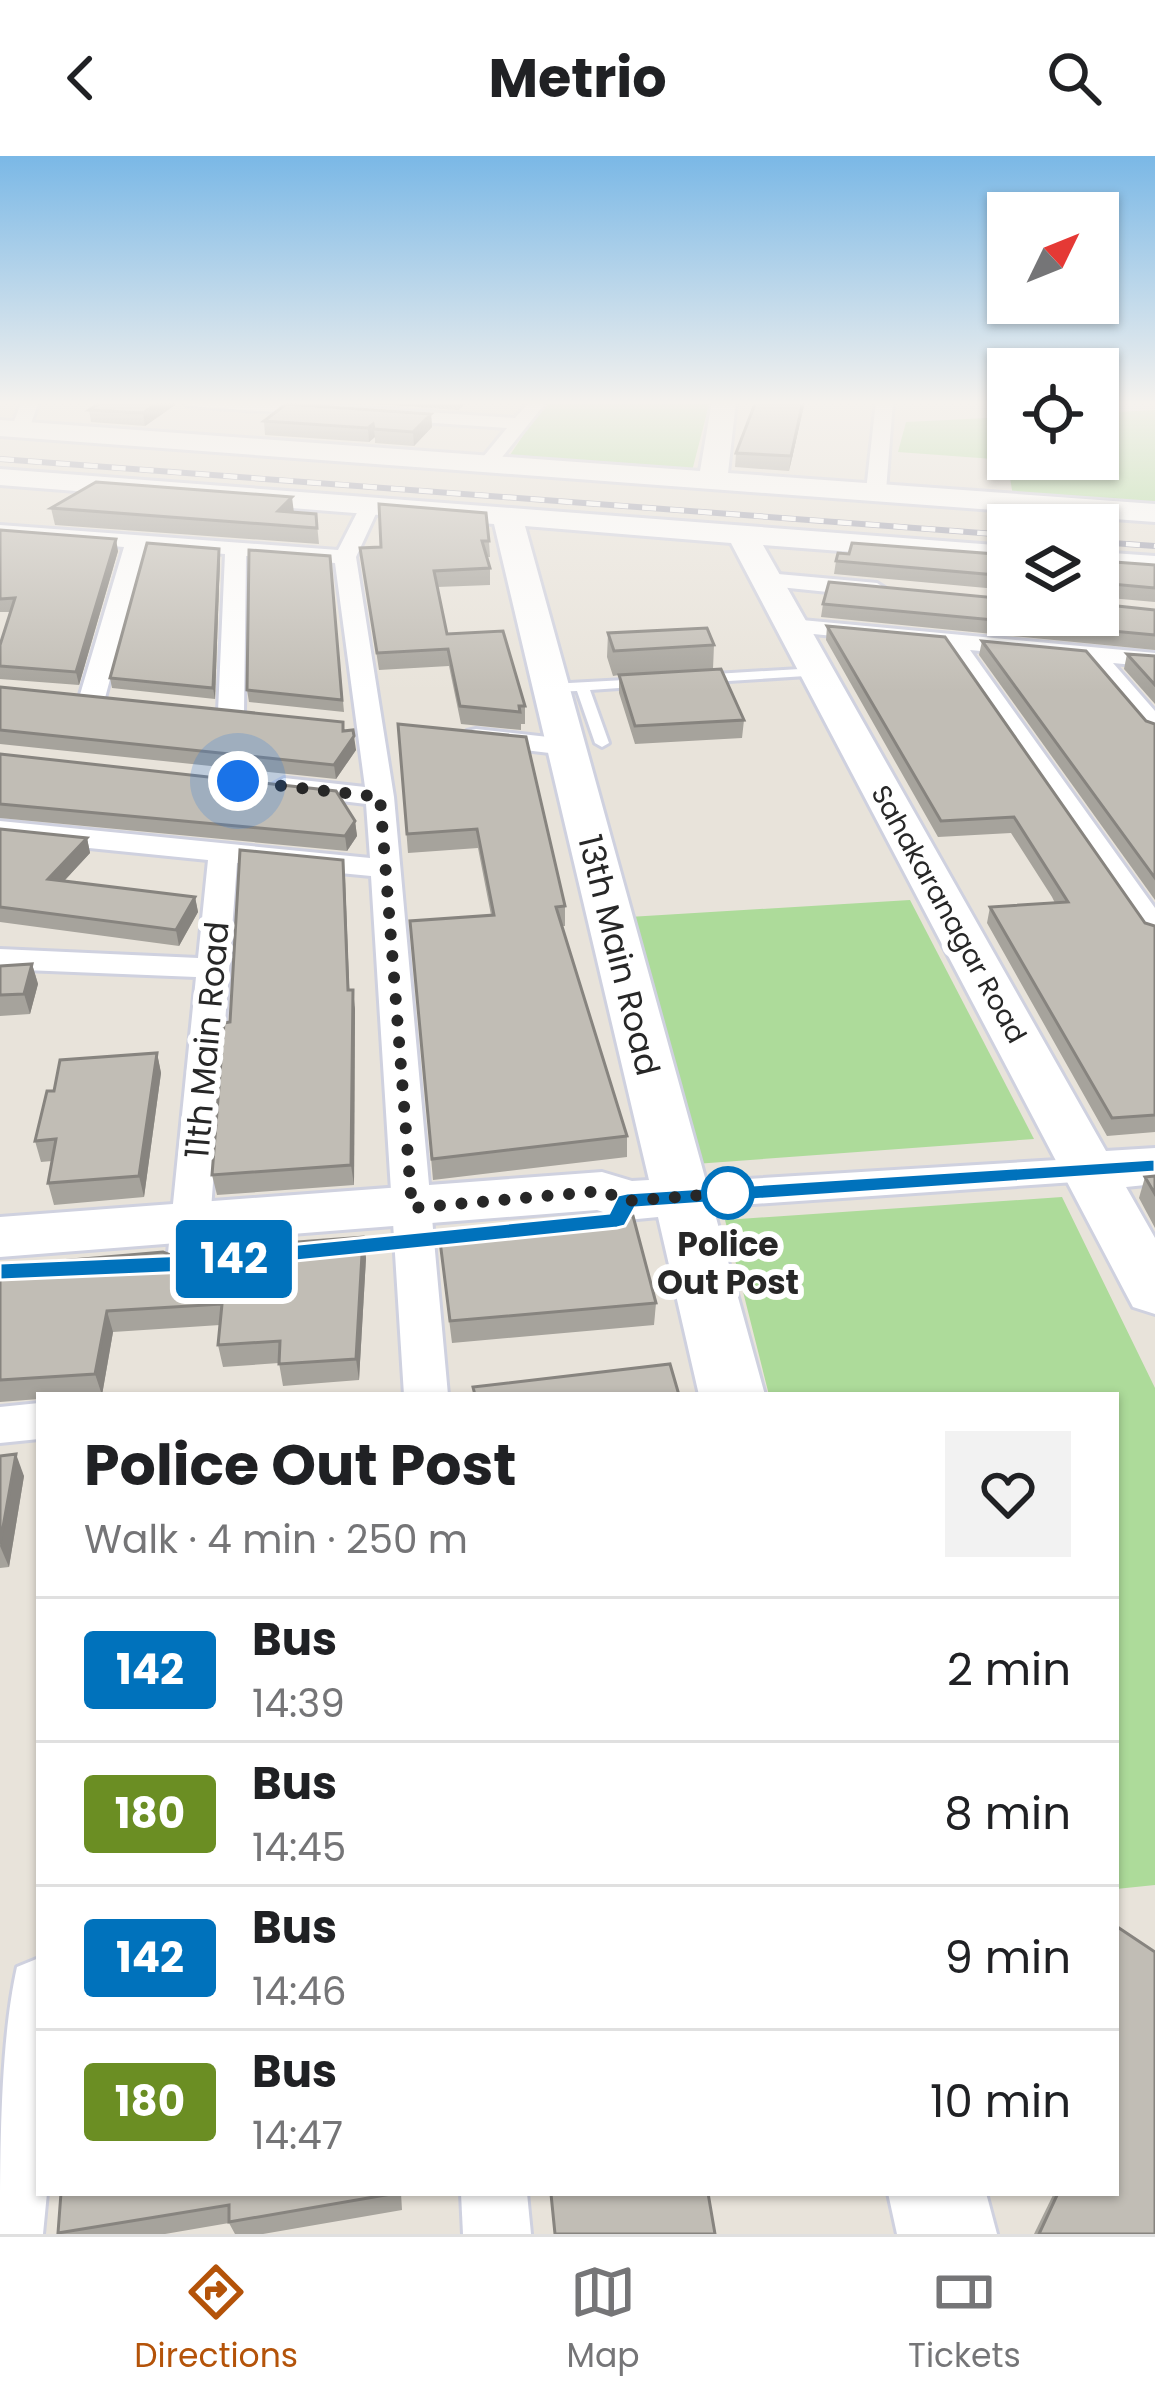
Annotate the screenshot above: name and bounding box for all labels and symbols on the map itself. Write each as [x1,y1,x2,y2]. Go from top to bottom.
north arrow [987,192,1119,324]
your location [208,751,268,811]
street label: Sahakaranagar Road [863,778,1035,1050]
street label: 13th Main Road [566,830,672,1080]
street label: 11th Main Road [173,920,241,1160]
marker: Police Out Post [703,1168,753,1218]
line badge: 142 [165,1220,303,1298]
place label: Police Out Post [657,1221,799,1306]

